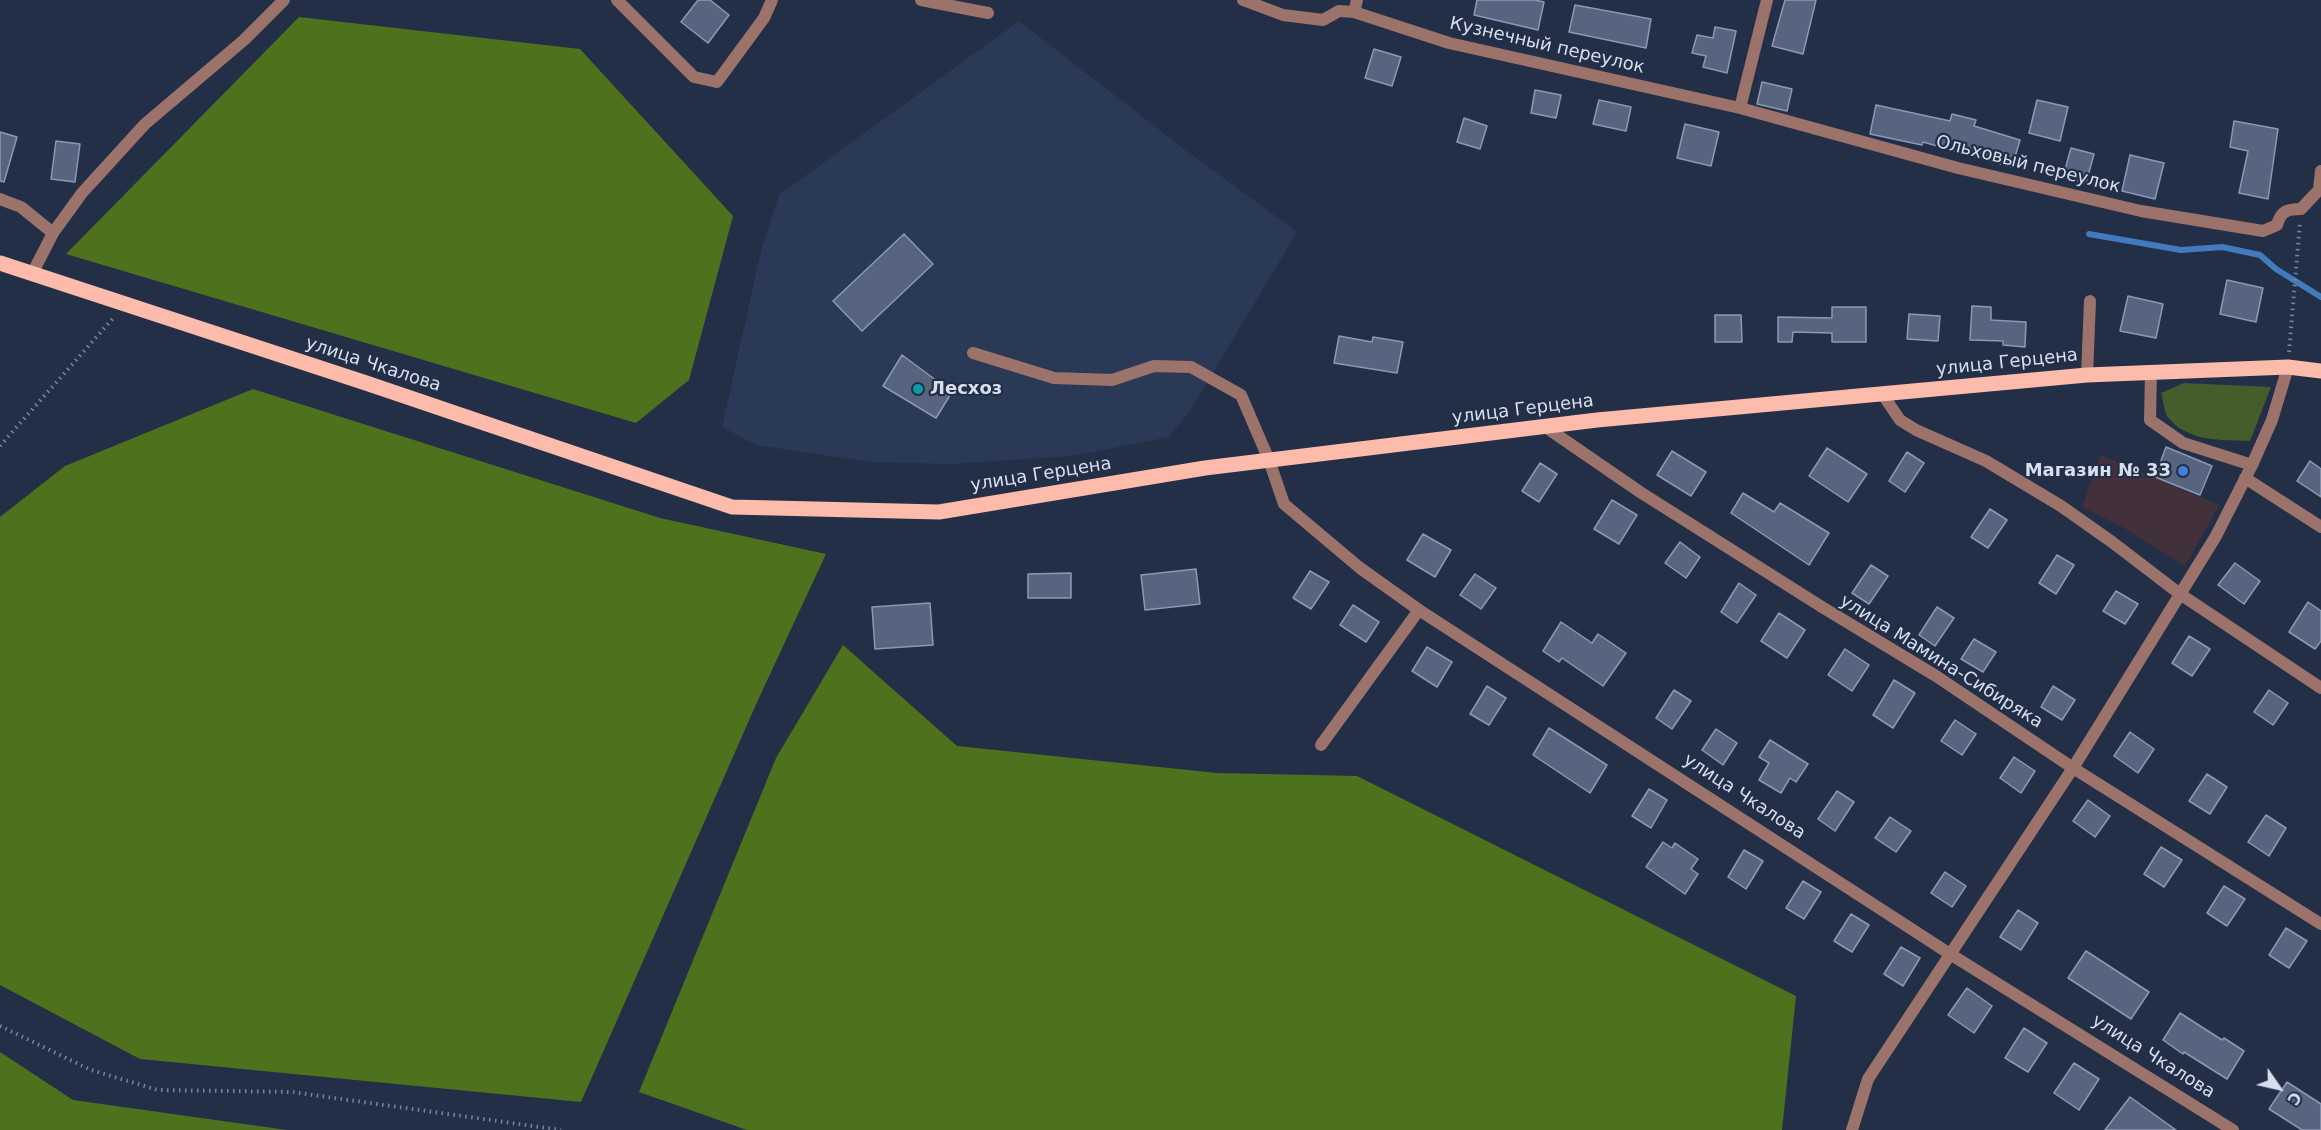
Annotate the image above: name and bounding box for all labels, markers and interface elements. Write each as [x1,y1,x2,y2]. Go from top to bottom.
street label: Кузнечный переулок [1447,13,1647,79]
street label: Ольховый переулок [1933,132,2123,198]
street label: улица Чкалова [302,333,444,397]
street label: улица Герцена [1935,345,2079,381]
place label: Лесхоз [930,378,1002,400]
marker: Лесхоз [911,382,925,396]
street label: улица Герцена [1451,391,1595,429]
street label: улица Герцена [969,453,1113,497]
place label: Магазин № 33 [2025,460,2171,482]
marker: Магазин № 33 [2176,464,2190,478]
street label: улица Мамина-Сибиряка [1836,591,2046,733]
street label: улица Чкалова [1679,749,1809,845]
street label: улица Чкалова [2087,1010,2219,1104]
north arrow [2249,1058,2309,1118]
text: С [2283,1088,2305,1109]

